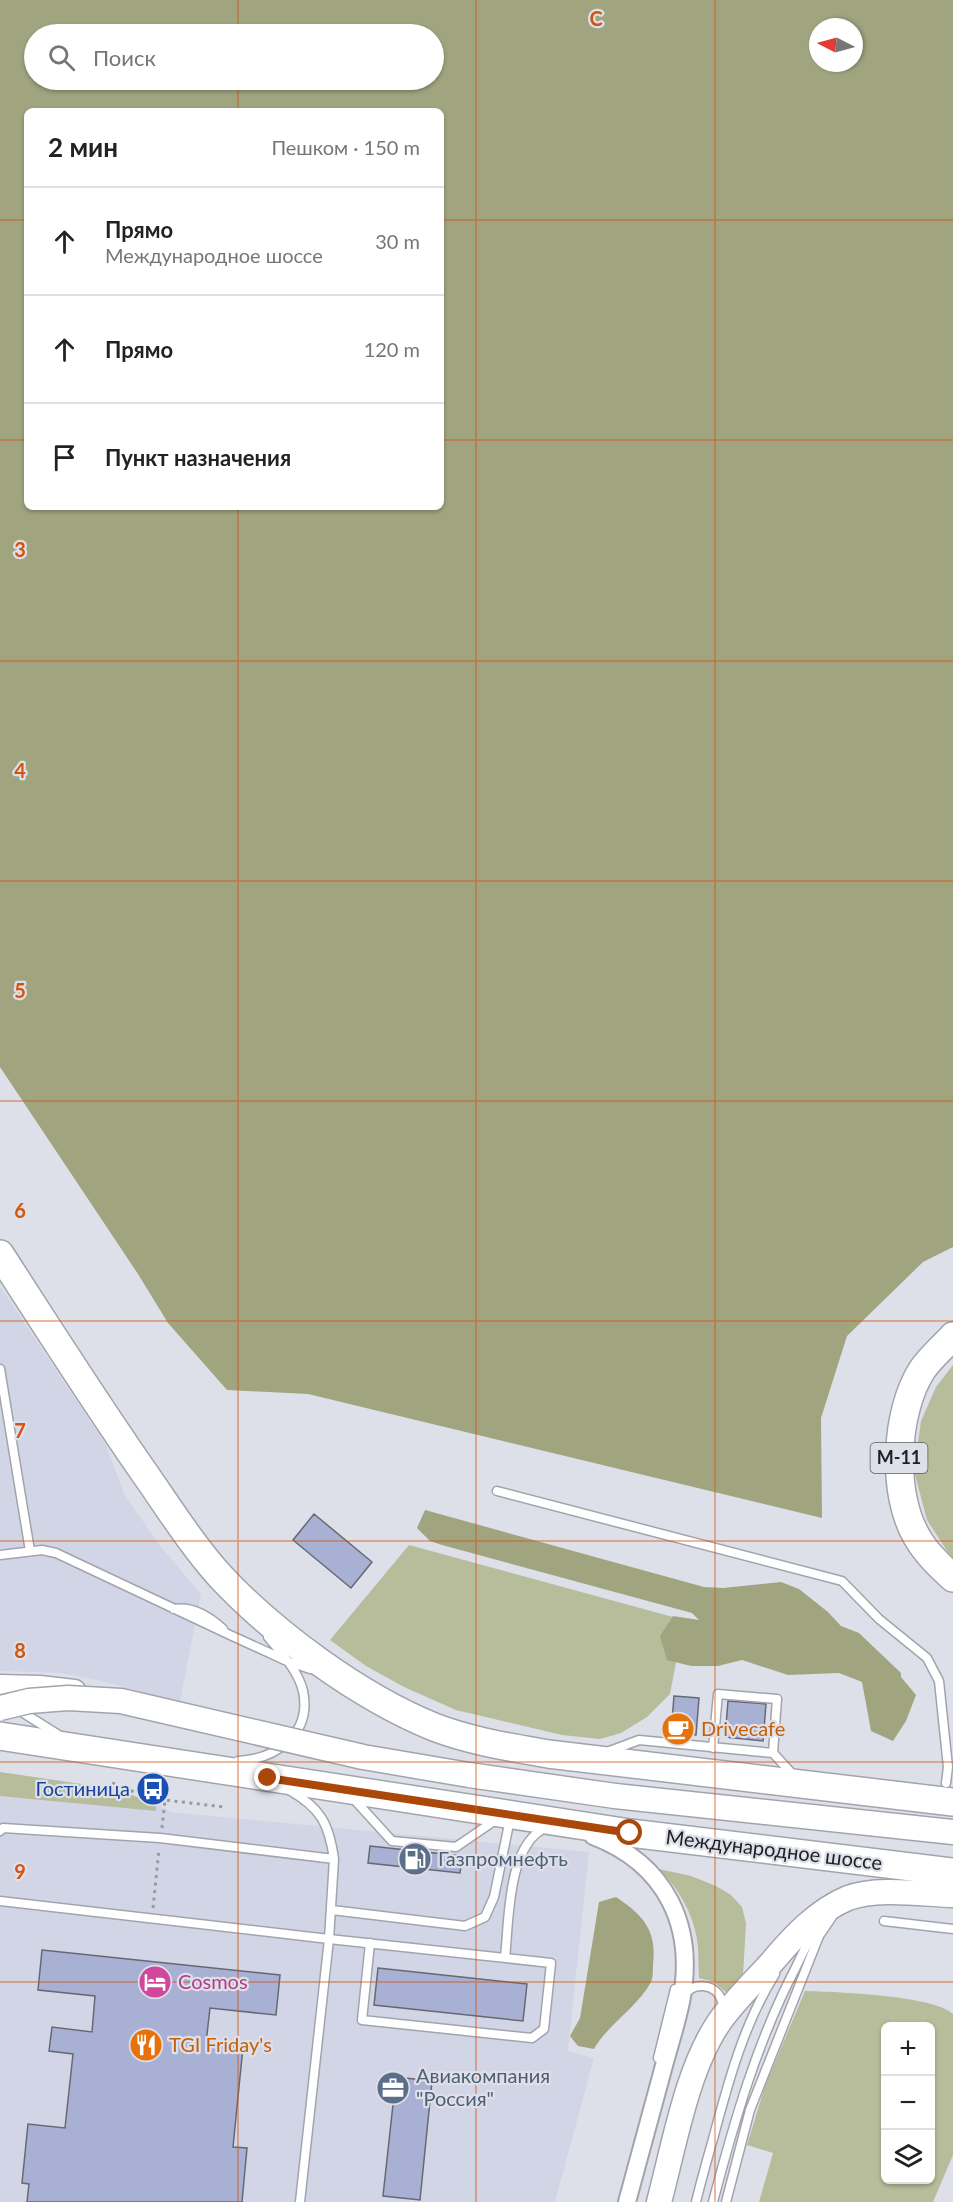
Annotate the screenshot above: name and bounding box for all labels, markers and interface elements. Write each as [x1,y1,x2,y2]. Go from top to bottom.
text: C [589,6,603,30]
north arrow [809,18,863,72]
search box [24,24,444,90]
icon: search [45,41,78,74]
text: Поиск [93,44,156,71]
text: 2 мин [48,131,118,163]
text: Пешком · 150 m [271,135,420,159]
text: Прямо [105,216,173,243]
icon: ahead [48,225,81,258]
text: 30 m [375,229,420,253]
text: Международное шоссе [105,243,323,267]
icon: ahead [48,333,81,366]
text: Прямо [105,336,173,363]
text: 120 m [364,337,420,361]
icon: arrive [48,441,81,474]
text: Пункт назначения [105,444,291,471]
text: 3 [14,537,26,561]
text: 4 [14,758,26,782]
text: 5 [14,978,26,1002]
text: 6 [14,1198,26,1222]
text: 7 [14,1418,26,1442]
road number: М-11 [870,1443,928,1473]
text: 8 [14,1638,26,1662]
cafe icon: Drivecafe [660,1711,696,1747]
place label: Drivecafe [701,1716,785,1740]
route end [254,1764,280,1790]
bus stop icon: Гостиница [135,1771,171,1807]
place label: Гостиница [35,1776,130,1800]
route start [616,1819,642,1845]
street label: Международное шоссе [665,1824,884,1874]
fuel station icon: Газпромнефть [397,1841,433,1877]
place label: Газпромнефть [438,1846,568,1870]
text: 9 [14,1859,26,1883]
hotel icon: Cosmos [137,1964,173,2000]
place label: Cosmos [178,1969,248,1993]
map controls [881,2022,935,2184]
button: + [881,2022,935,2076]
restaurant icon: TGI Friday's [128,2027,164,2063]
place label: TGI Friday's [169,2032,272,2056]
place label: Авиакомпания "Россия" [416,2063,550,2110]
office icon: Авиакомпания "Россия" [375,2070,411,2106]
button: − [881,2076,935,2130]
button: layers [881,2130,935,2184]

